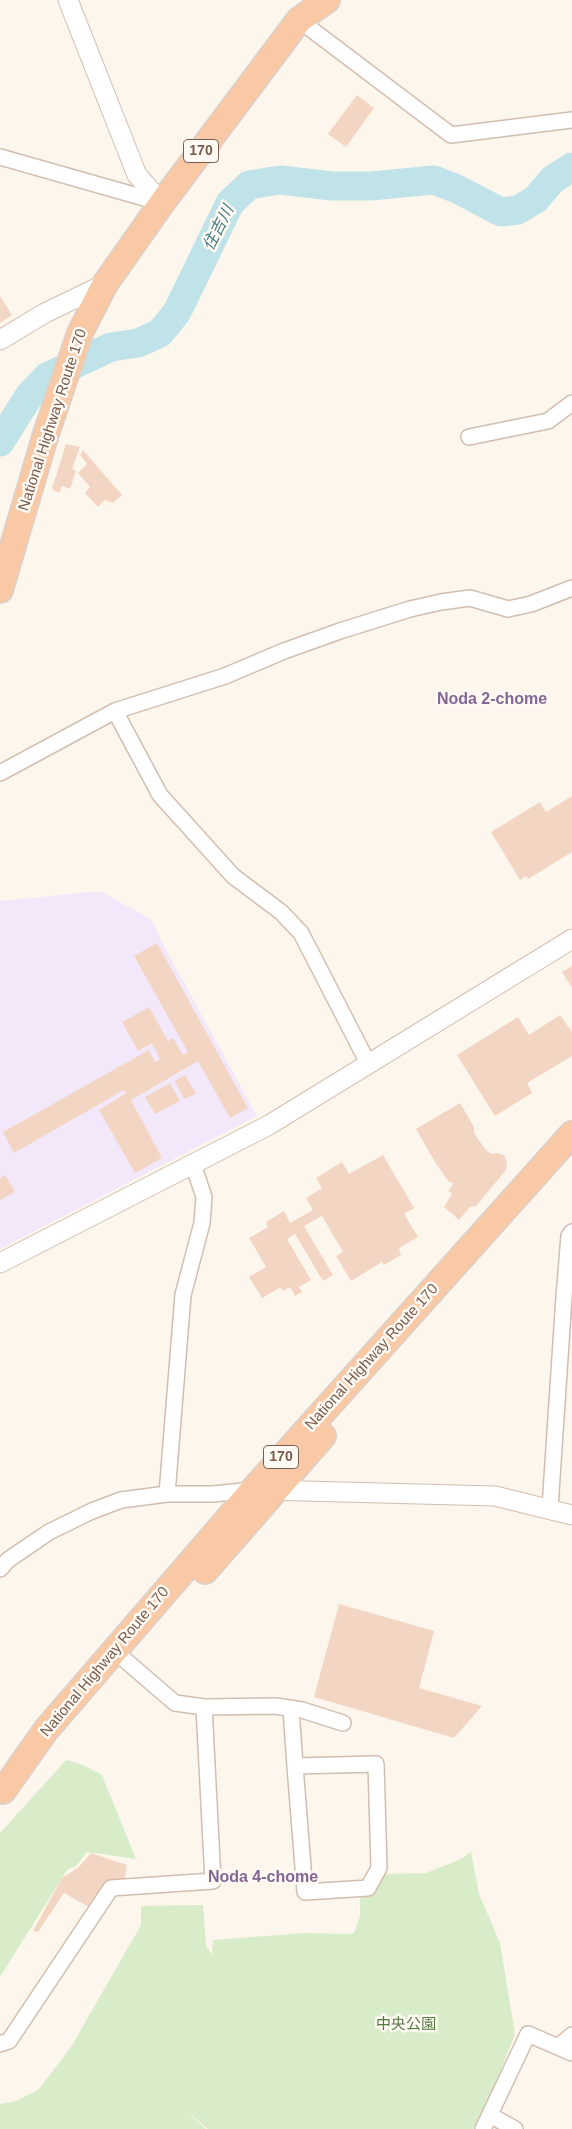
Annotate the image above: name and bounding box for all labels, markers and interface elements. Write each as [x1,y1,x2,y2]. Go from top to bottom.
road number: 170 [184,140,218,162]
water label: 住吉川 [200,202,238,254]
street label: National Highway Route 170 [15,327,91,513]
district label: Noda 2-chome [437,690,547,710]
street label: National Highway Route 170 [302,1280,442,1434]
road number: 170 [264,1445,298,1468]
street label: National Highway Route 170 [37,1583,173,1741]
district label: Noda 4-chome [208,1868,318,1888]
park label: 中央公園 [376,2016,436,2034]

